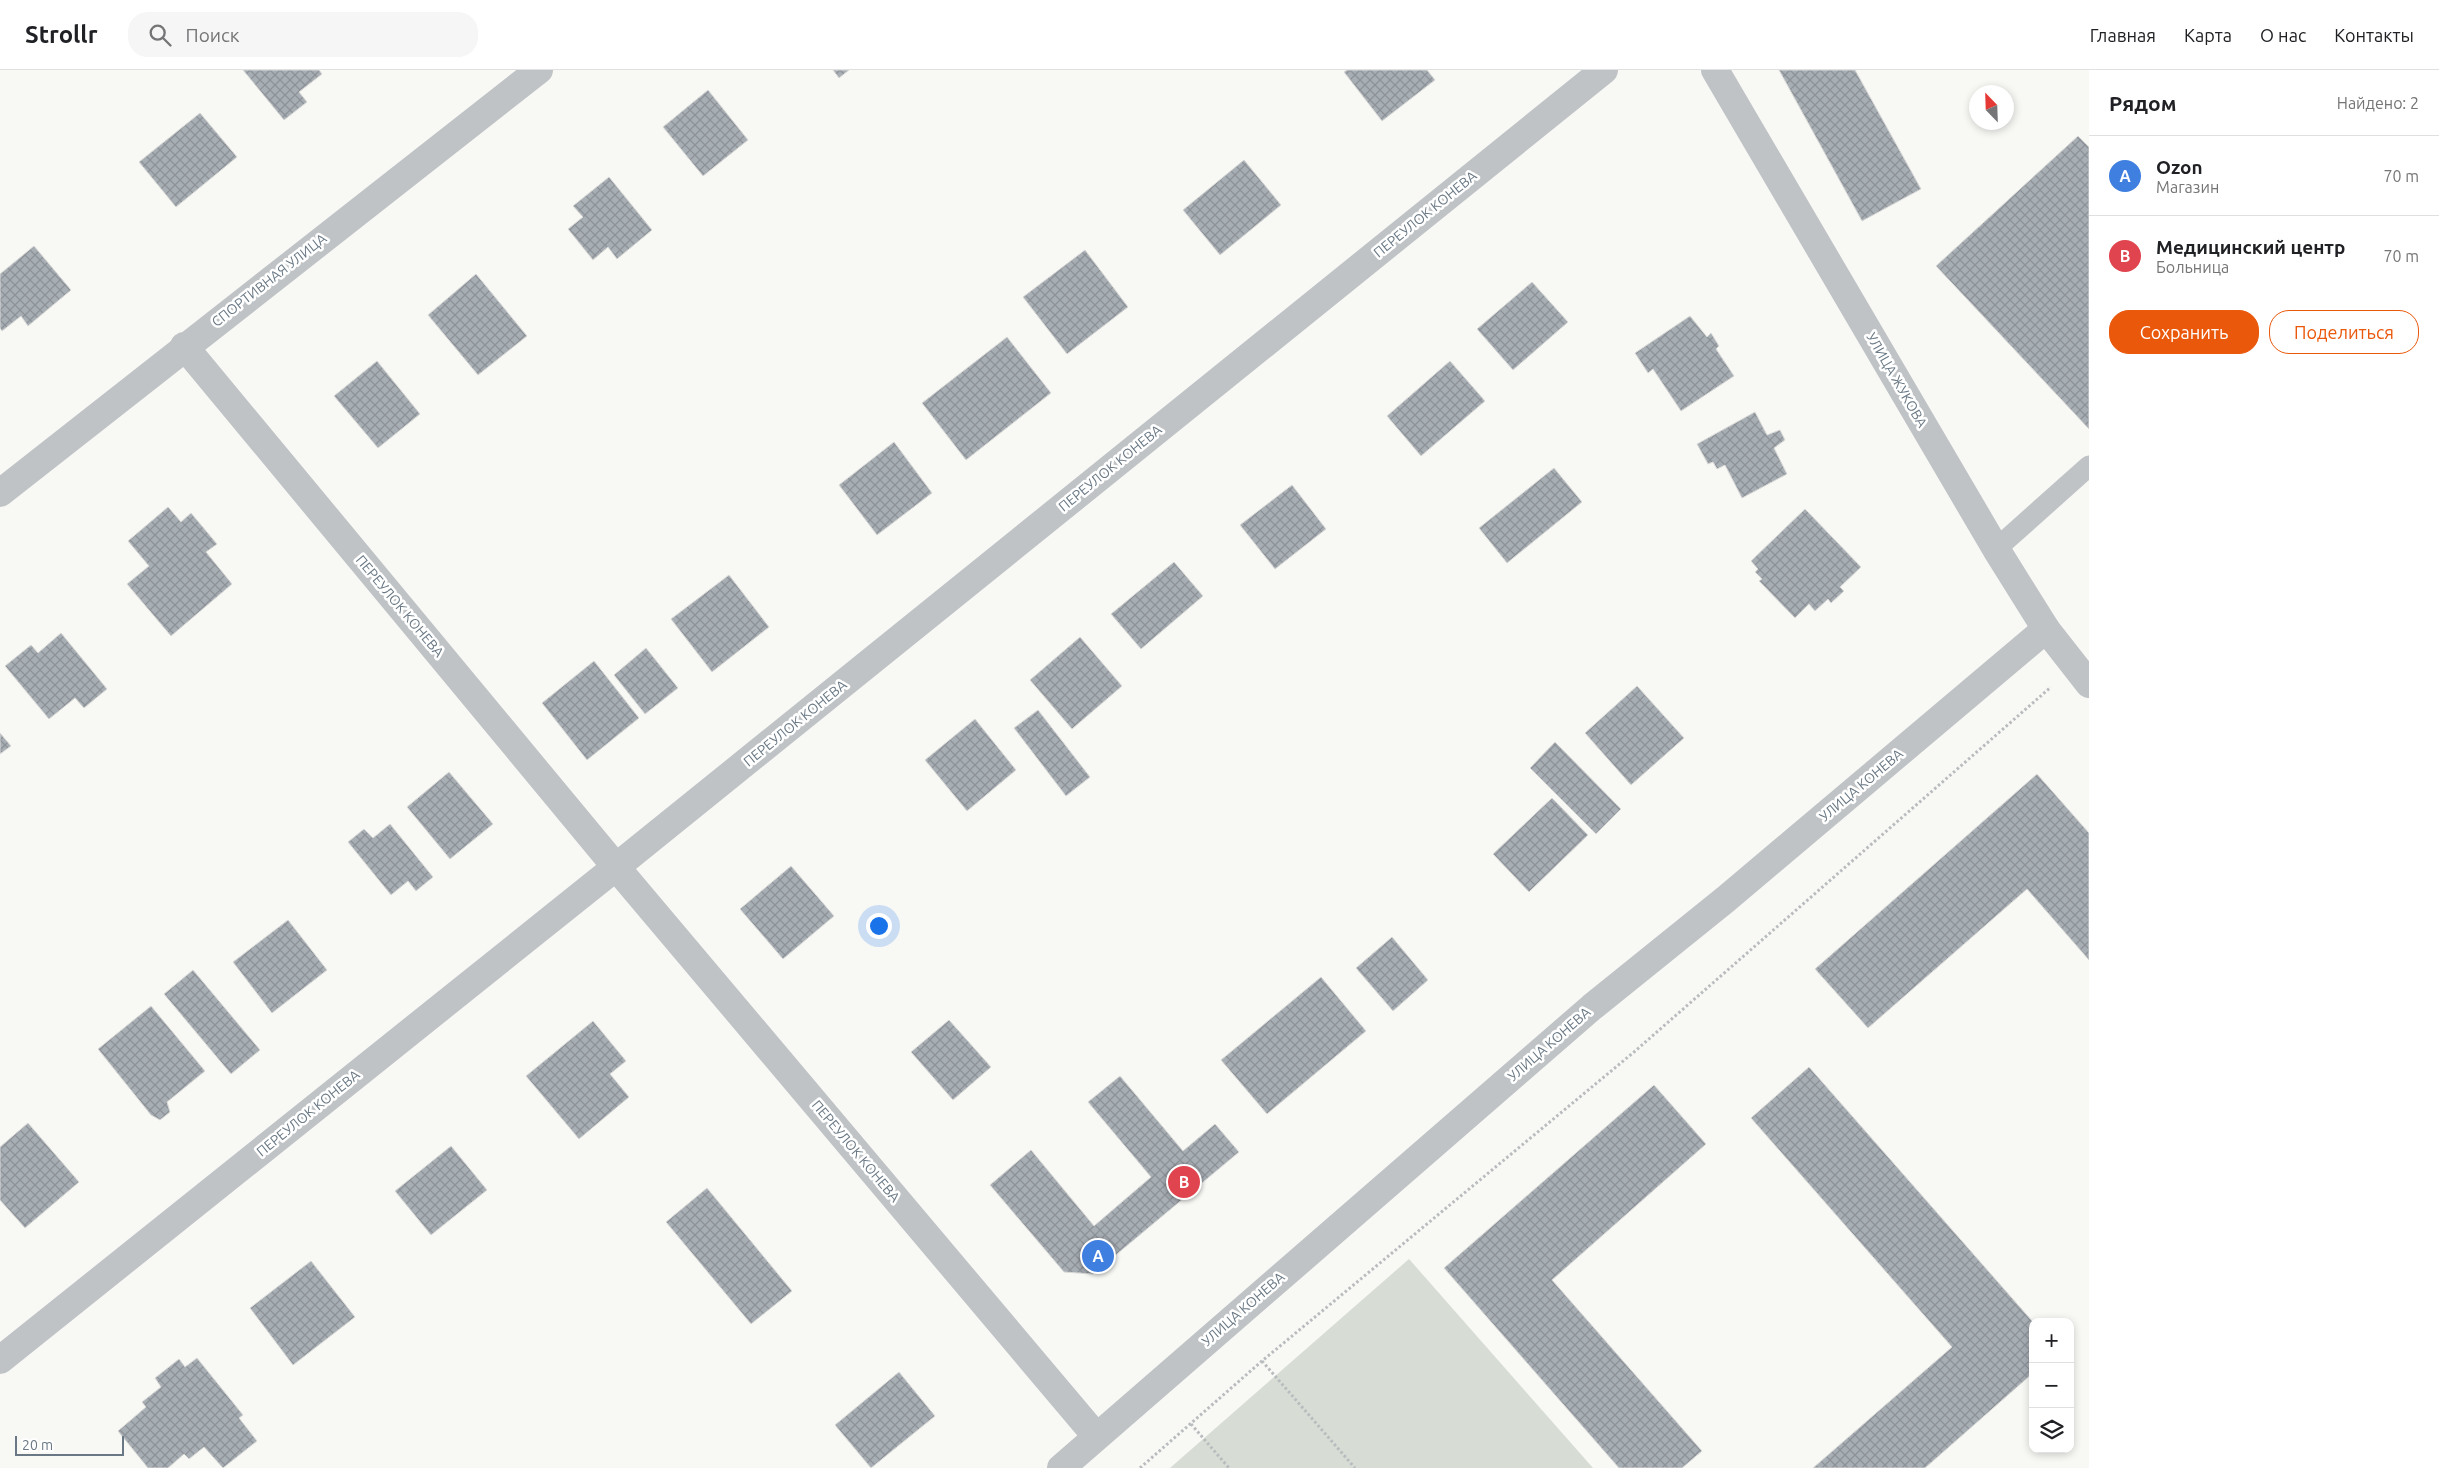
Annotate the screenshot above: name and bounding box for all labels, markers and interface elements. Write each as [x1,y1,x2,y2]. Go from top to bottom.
search box [128,12,478,57]
text: Strollr [25,21,98,48]
icon: search [146,21,174,49]
text: Поиск [186,24,240,46]
text: Главная [2090,25,2156,45]
text: Карта [2184,25,2232,45]
text: О нас [2260,25,2306,45]
text: Контакты [2334,25,2414,45]
north arrow [1969,85,2014,130]
text: Рядом [2109,91,2177,115]
text: Найдено: 2 [2337,94,2419,112]
text: Ozon [2156,156,2203,178]
street label: ПЕРЕУЛОК КОНЕВА [1370,167,1480,261]
text: A [2119,167,2131,185]
text: 70 m [2383,167,2419,185]
text: Магазин [2156,178,2219,196]
street label: СПОРТИВНАЯ УЛИЦА [208,230,330,330]
text: Медицинский центр [2156,236,2345,258]
text: B [2120,247,2130,265]
text: 70 m [2383,247,2419,265]
text: Больница [2156,258,2229,276]
button: Сохранить [2109,310,2259,354]
button: Поделиться [2269,310,2419,354]
street label: УЛИЦА ЖУКОВА [1863,330,1931,430]
street label: ПЕРЕУЛОК КОНЕВА [1055,421,1165,515]
street label: ПЕРЕУЛОК КОНЕВА [353,552,447,660]
street label: ПЕРЕУЛОК КОНЕВА [740,676,850,770]
street label: УЛИЦА КОНЕВА [1816,745,1906,825]
your location [866,913,892,939]
street label: УЛИЦА КОНЕВА [1505,1004,1593,1084]
street label: ПЕРЕУЛОК КОНЕВА [253,1066,363,1160]
street label: ПЕРЕУЛОК КОНЕВА [809,1097,903,1205]
pin: B [1168,1163,1200,1201]
pin: A [1082,1237,1114,1275]
street label: УЛИЦА КОНЕВА [1199,1269,1287,1349]
map controls [2029,1318,2074,1453]
button: + [2029,1318,2074,1363]
button: − [2029,1363,2074,1408]
button: layers [2029,1408,2074,1453]
scale bar [15,1433,124,1456]
text: 20 m [22,1437,53,1453]

